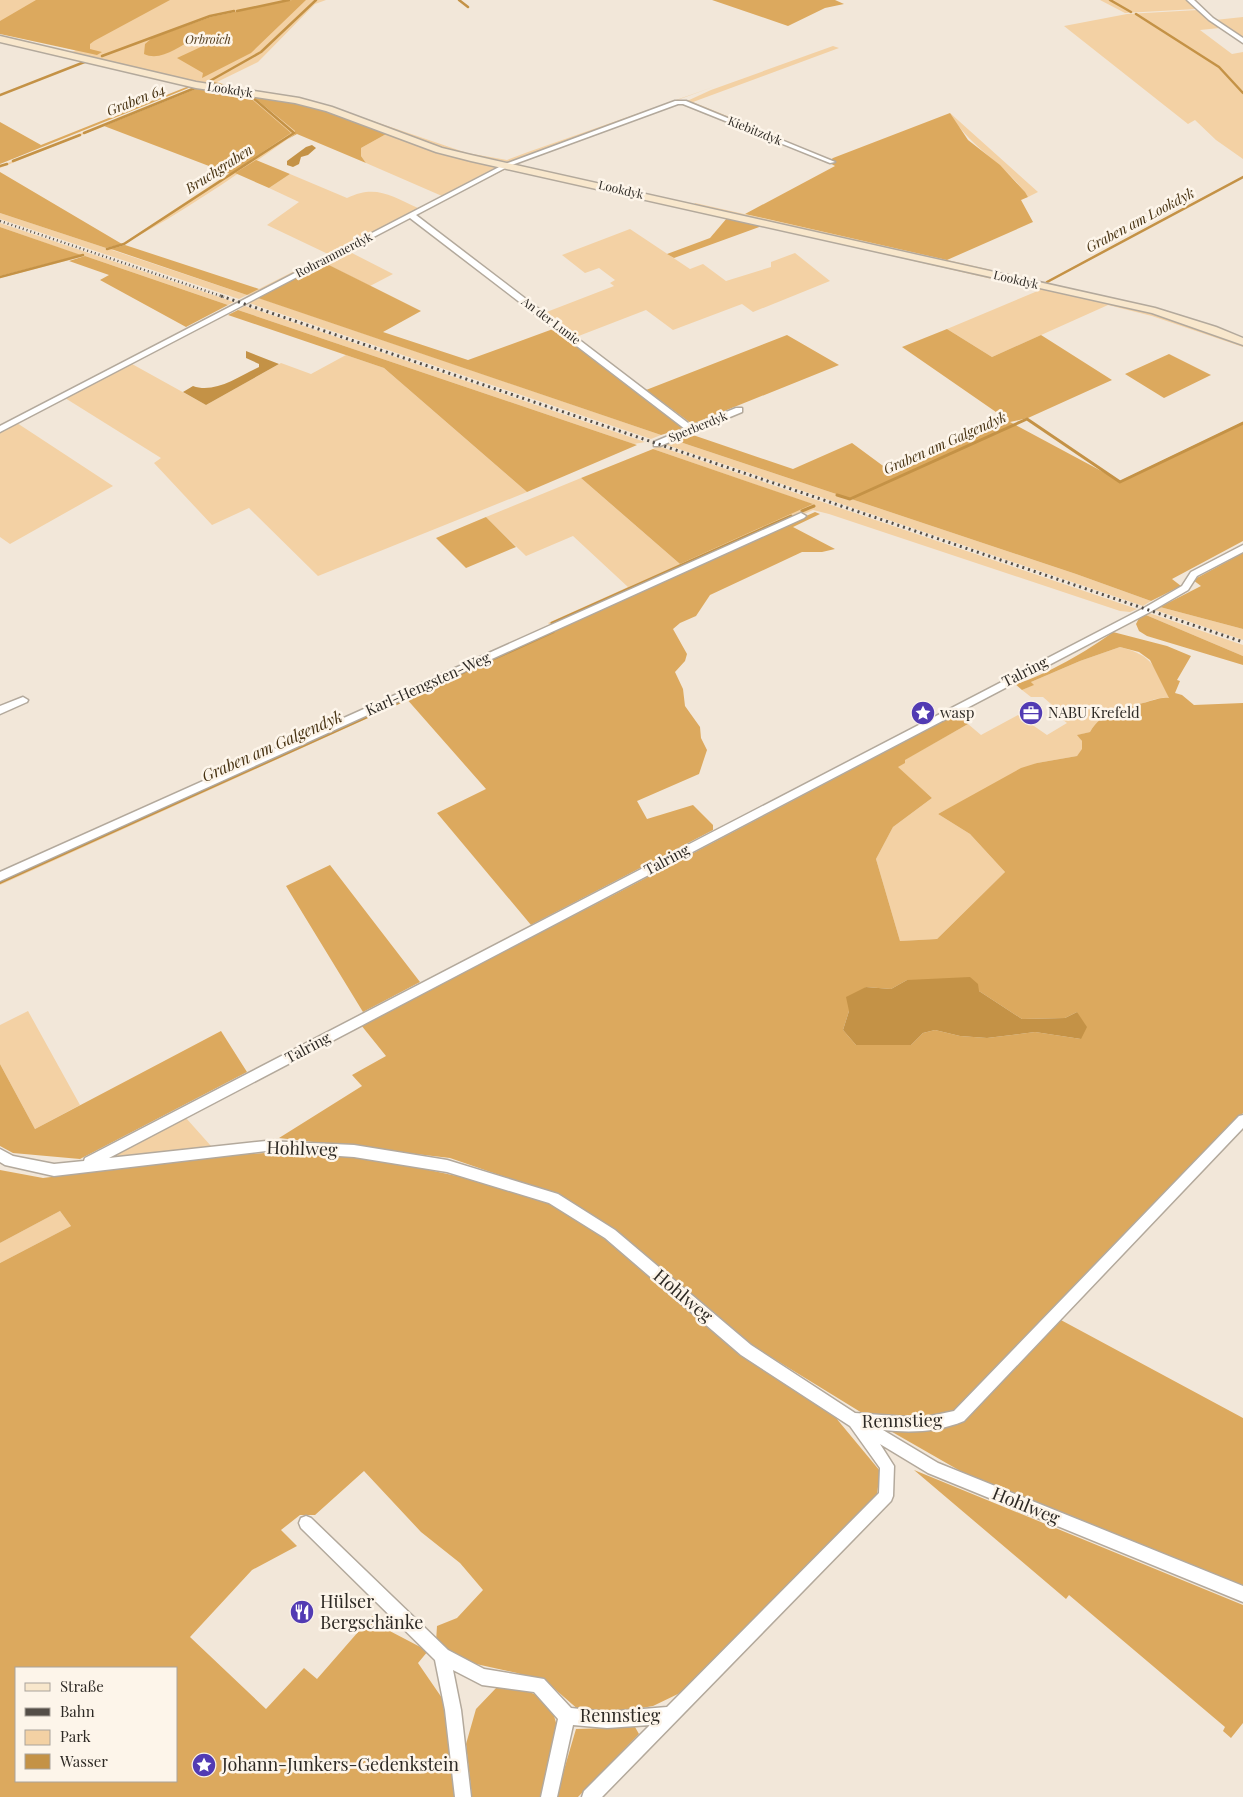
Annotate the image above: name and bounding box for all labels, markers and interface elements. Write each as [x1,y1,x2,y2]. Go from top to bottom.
park label: Orbroich [185,31,231,47]
street label: Lookdyk [206,78,254,101]
water label: Graben 64 [103,79,168,120]
street label: Kiebitzdyk [726,112,785,148]
water label: Bruchgraben [181,140,256,198]
street label: Lookdyk [597,176,646,202]
water label: Graben am Lookdyk [1082,183,1197,256]
street label: Rohrammerdyk [292,228,375,280]
street label: Lookdyk [992,266,1041,292]
street label: An der Lunie [518,292,584,348]
street label: Sperberdyk [666,407,730,445]
water label: Graben am Galgendyk [880,407,1009,478]
street label: Karl-Hengsten-Weg [362,647,493,720]
street label: Talring [998,651,1051,691]
place icon: wasp [910,700,936,726]
office icon: NABU Krefeld [1018,700,1044,726]
place label: wasp [940,702,975,722]
place label: NABU Krefeld [1048,702,1140,722]
water label: Graben am Galgendyk [198,705,345,786]
street label: Talring [640,839,693,879]
street label: Talring [281,1027,334,1067]
street label: Hohlweg [266,1135,338,1161]
street label: Hohlweg [649,1263,719,1328]
street label: Rennstieg [861,1407,943,1433]
street label: Hohlweg [989,1481,1064,1530]
place label: Hülser Bergschänke [320,1589,423,1634]
restaurant icon: Hülser Bergschänke [289,1599,315,1625]
legend [15,1667,178,1782]
text: Straße [60,1676,104,1696]
text: Bahn [60,1701,95,1721]
street label: Rennstieg [580,1703,661,1727]
text: Park [60,1726,92,1746]
text: Wasser [59,1751,108,1771]
place icon: Johann-Junkers-Gedenkstein [191,1752,217,1778]
place label: Johann-Junkers-Gedenkstein [221,1752,459,1776]

